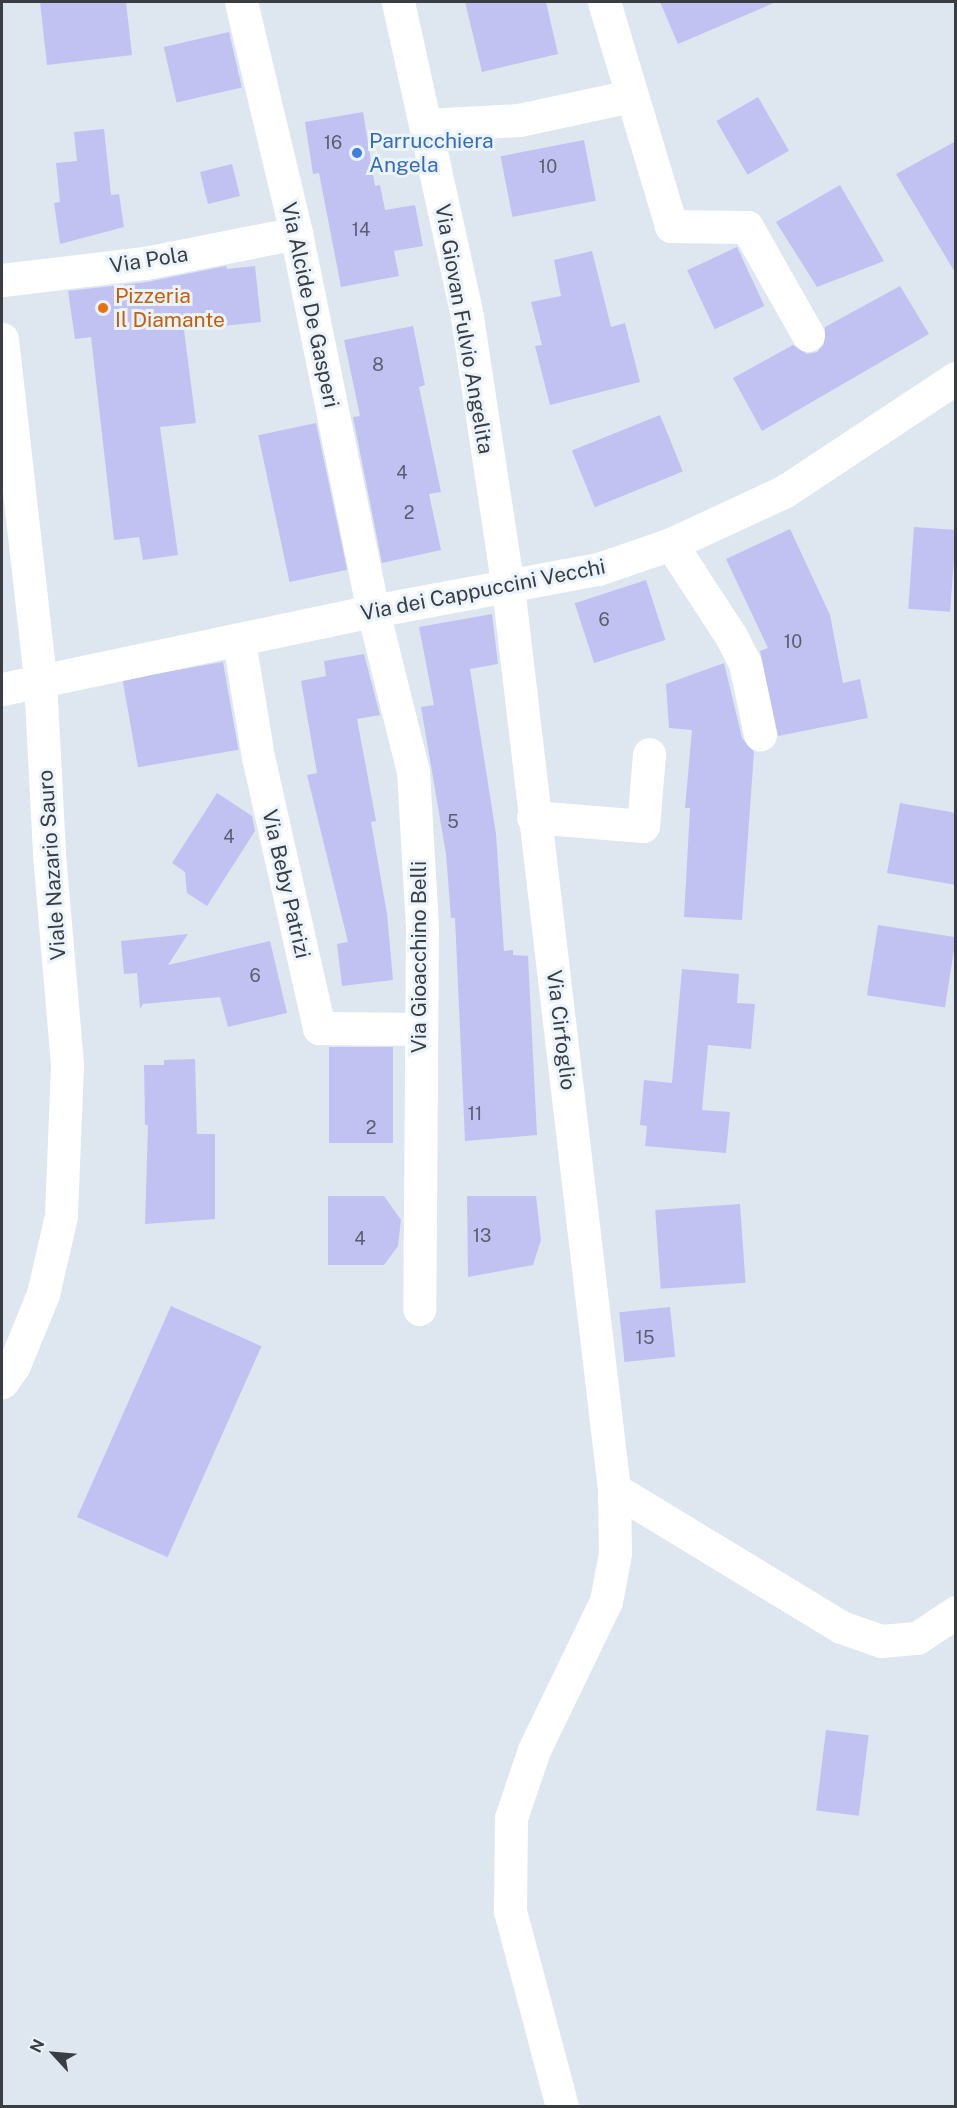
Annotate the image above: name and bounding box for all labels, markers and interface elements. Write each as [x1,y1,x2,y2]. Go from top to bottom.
place label: Parrucchiera Angela [369,128,494,178]
house number: 16 [324,132,342,154]
marker: Parrucchiera Angela [350,146,364,160]
house number: 10 [539,156,557,178]
street label: Via Alcide De Gasperi [276,200,344,410]
street label: Via Giovan Fulvio Angelita [430,202,498,456]
house number: 14 [352,219,370,241]
street label: Via Pola [108,241,190,279]
place label: Pizzeria Il Diamante [115,283,225,333]
marker: Pizzeria Il Diamante [96,301,110,315]
house number: 8 [372,354,384,376]
house number: 4 [396,462,408,484]
house number: 2 [404,502,414,524]
street label: Via dei Cappuccini Vecchi [358,554,608,626]
house number: 6 [598,609,610,631]
house number: 10 [784,631,802,653]
street label: Viale Nazario Sauro [33,769,71,961]
street label: Via Beby Patrizi [257,807,315,961]
house number: 5 [447,811,459,833]
house number: 4 [223,826,235,848]
street label: Via Gioacchino Belli [406,861,432,1053]
house number: 6 [249,965,261,987]
street label: Via Cirfoglio [541,969,581,1091]
house number: 11 [468,1103,482,1125]
house number: 2 [366,1117,376,1139]
house number: 13 [473,1225,491,1247]
house number: 4 [354,1228,366,1250]
house number: 15 [636,1327,654,1349]
north arrow [24,2024,84,2084]
text: N [26,2036,49,2056]

